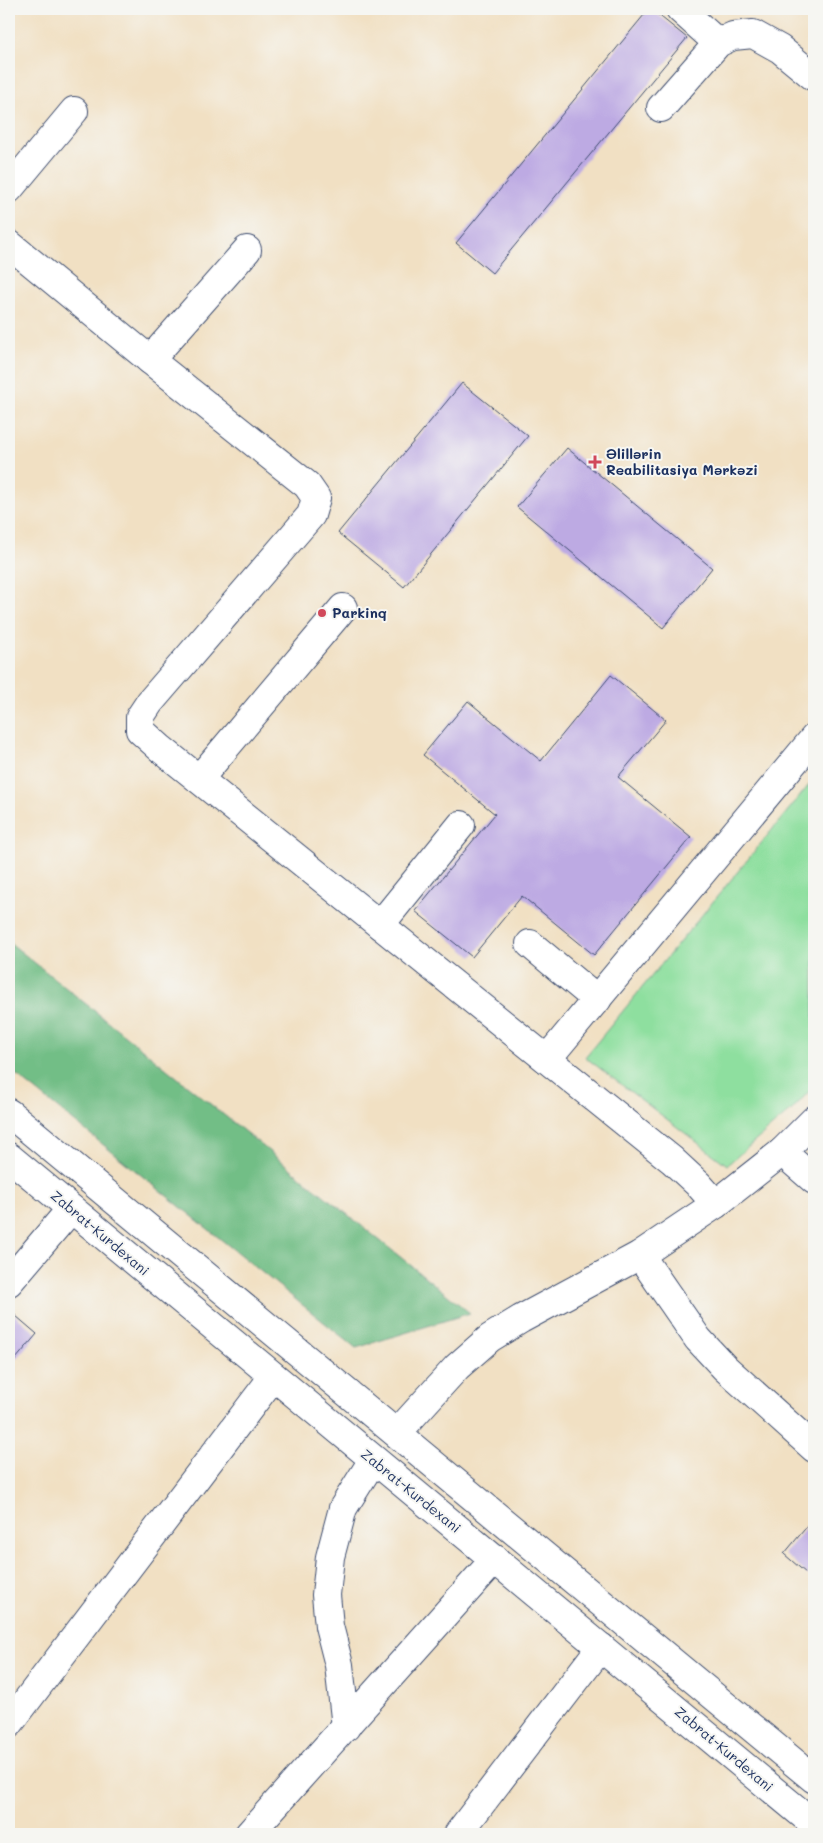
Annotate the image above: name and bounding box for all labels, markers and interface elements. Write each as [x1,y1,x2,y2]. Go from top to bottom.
place label: Əlillərin Reabilitasiya Mərkəzi [606,444,758,479]
marker: Əlillərin Reabilitasiya Mərkəzi [588,455,602,469]
place label: Parkinq [332,603,387,622]
marker: Parkinq [316,607,328,619]
street label: Zabrat-Kurdexani [47,1186,154,1280]
street label: Zabrat-Kurdexani [357,1444,465,1537]
street label: Zabrat-Kurdexani [671,1702,778,1796]

